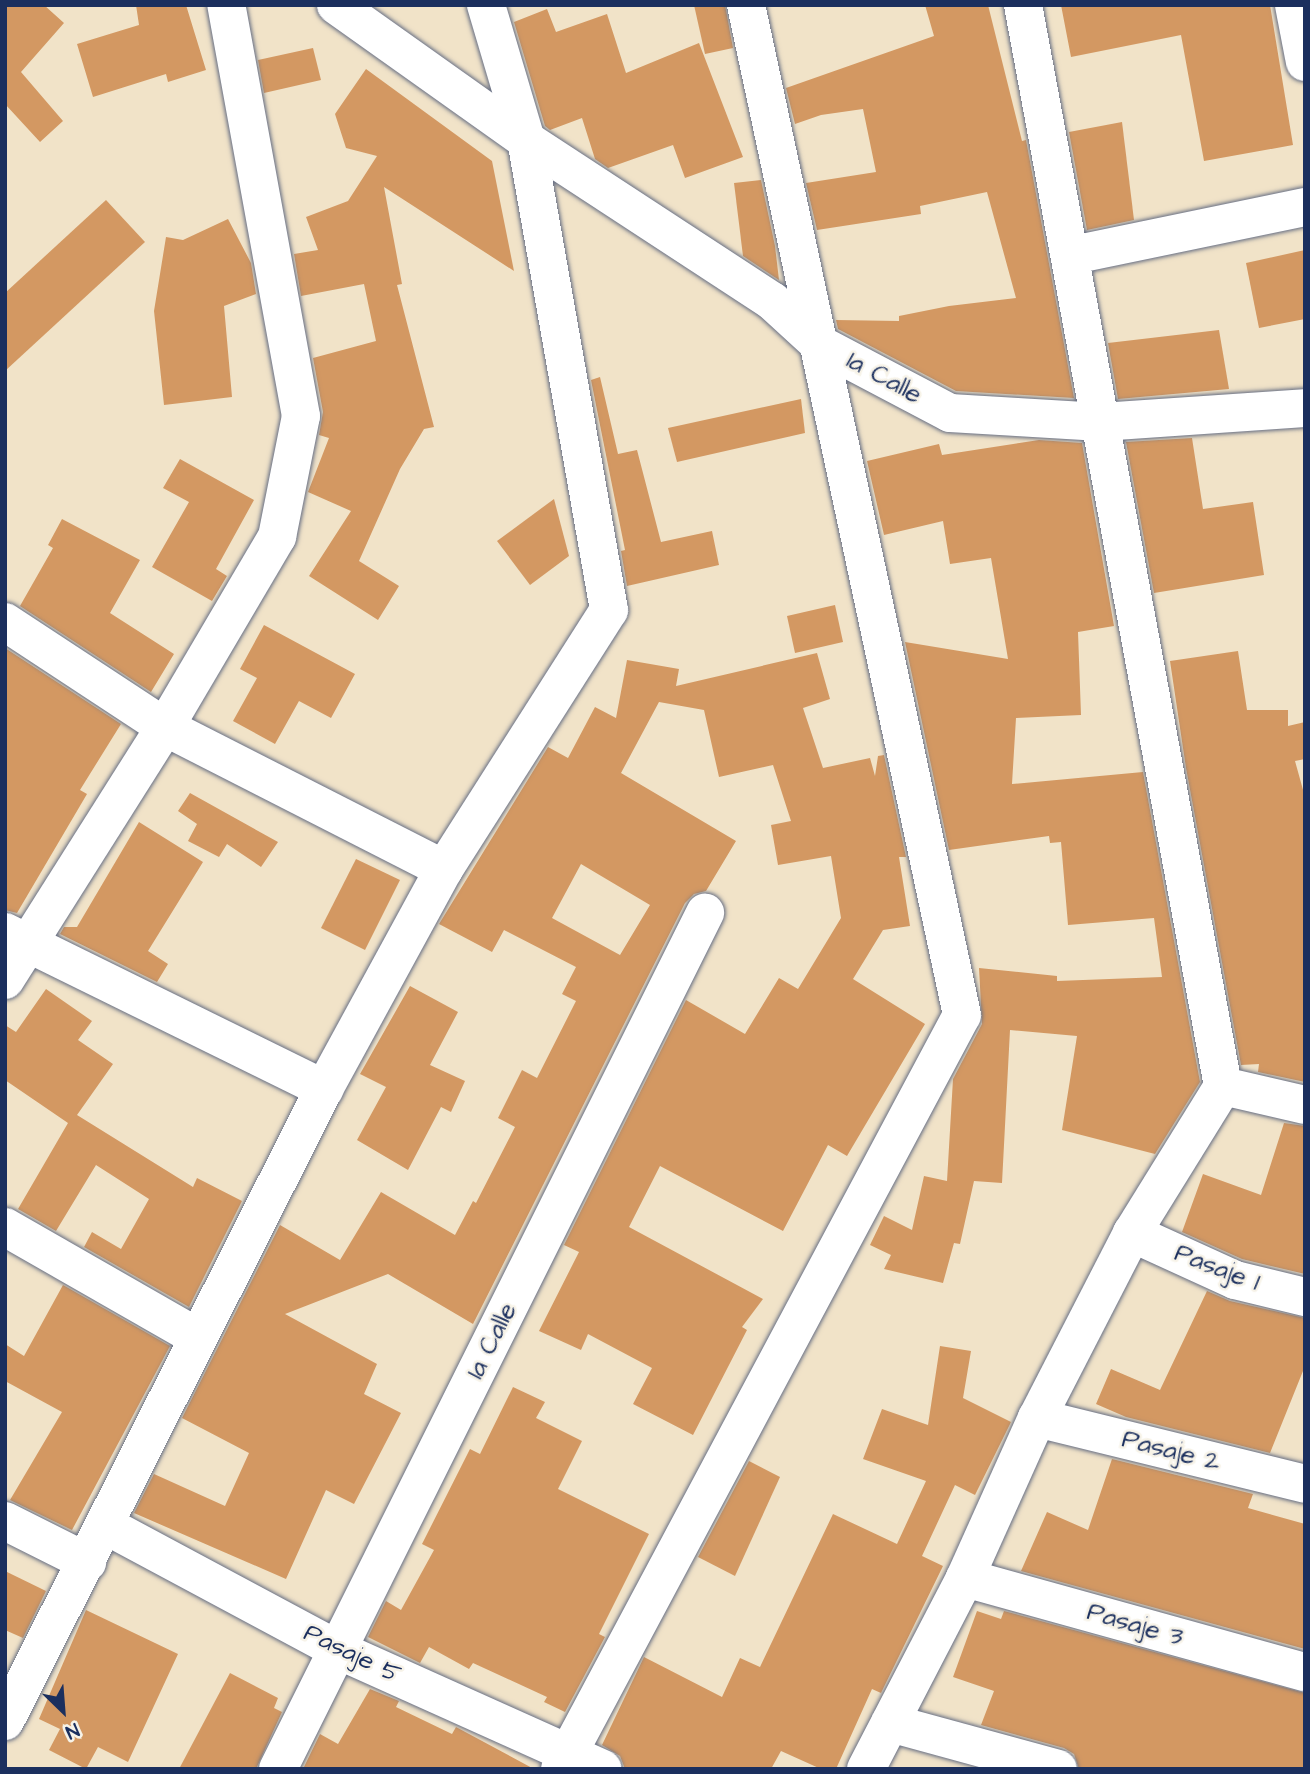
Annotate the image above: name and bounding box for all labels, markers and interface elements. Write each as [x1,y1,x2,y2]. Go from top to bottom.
street label: 1a Calle [841,345,927,411]
street label: Pasaje 1 [1170,1238,1264,1298]
street label: 1a Calle [460,1298,524,1384]
street label: Pasaje 2 [1119,1424,1223,1478]
street label: Pasaje 3 [1083,1596,1187,1654]
street label: Pasaje 5 [299,1617,405,1691]
north arrow [28,1676,98,1746]
text: N [61,1716,83,1745]

